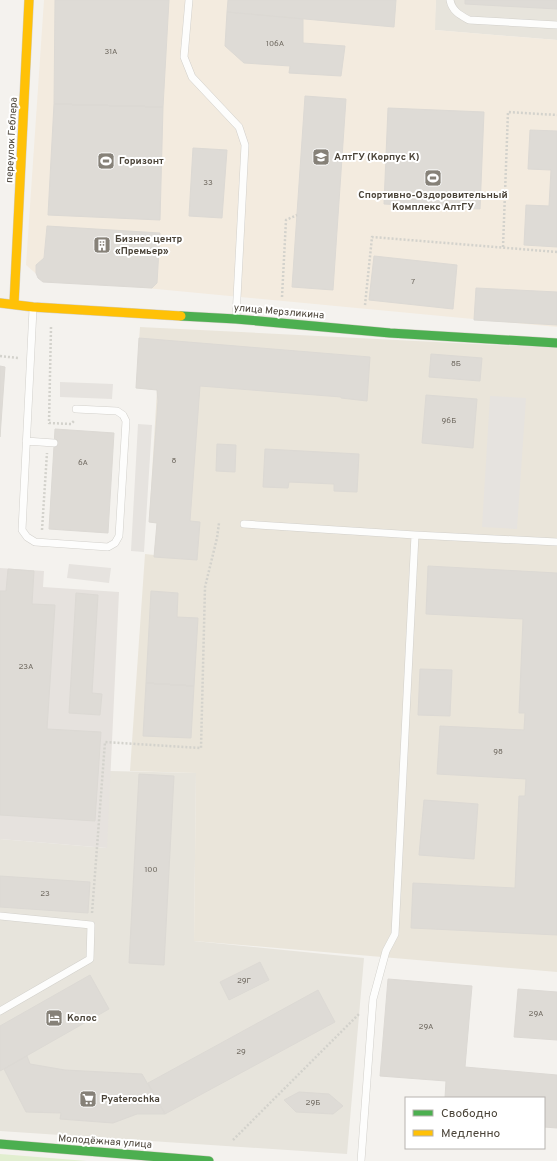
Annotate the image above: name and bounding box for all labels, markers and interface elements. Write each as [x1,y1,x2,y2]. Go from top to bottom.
house number: 106А [266,39,285,49]
house number: 31А [105,47,118,57]
street label: переулок Геблера [3,97,21,183]
school or university icon: АлтГУ (Корпус К) [311,147,331,167]
sports icon: Горизонт [96,151,116,171]
place label: АлтГУ (Корпус К) [334,151,419,164]
place label: Горизонт [119,155,164,168]
sports icon: Спортивно-Оздоровительный Комплекс АлтГУ [423,168,443,188]
house number: 33 [203,178,213,188]
place label: Спортивно-Оздоровительный Комплекс АлтГУ [358,189,508,214]
place label: Бизнес центр «Премьер» [115,233,183,258]
building icon: Бизнес центр «Премьер» [92,235,112,255]
house number: 7 [411,277,415,287]
street label: улица Мерзликина [233,302,325,322]
house number: 8Б [451,359,461,369]
house number: 96Б [442,416,456,426]
house number: 8 [172,456,177,466]
house number: 6А [78,458,89,468]
house number: 23А [18,662,34,672]
house number: 98 [493,747,503,757]
house number: 100 [144,865,158,875]
house number: 23 [40,889,50,899]
house number: 29Г [237,976,252,986]
hotel icon: Колос [44,1008,64,1028]
house number: 29А [529,1009,544,1019]
place label: Колос [67,1012,97,1025]
house number: 29А [419,1022,434,1032]
house number: 29 [236,1047,246,1057]
supermarket icon: Pyaterochka [78,1089,98,1109]
place label: Pyaterochka [101,1093,160,1106]
legend [405,1097,545,1149]
house number: 29Б [306,1098,320,1108]
text: Свободно [441,1106,498,1122]
text: Медленно [441,1126,501,1142]
street label: Молодёжная улица [58,1132,152,1152]

